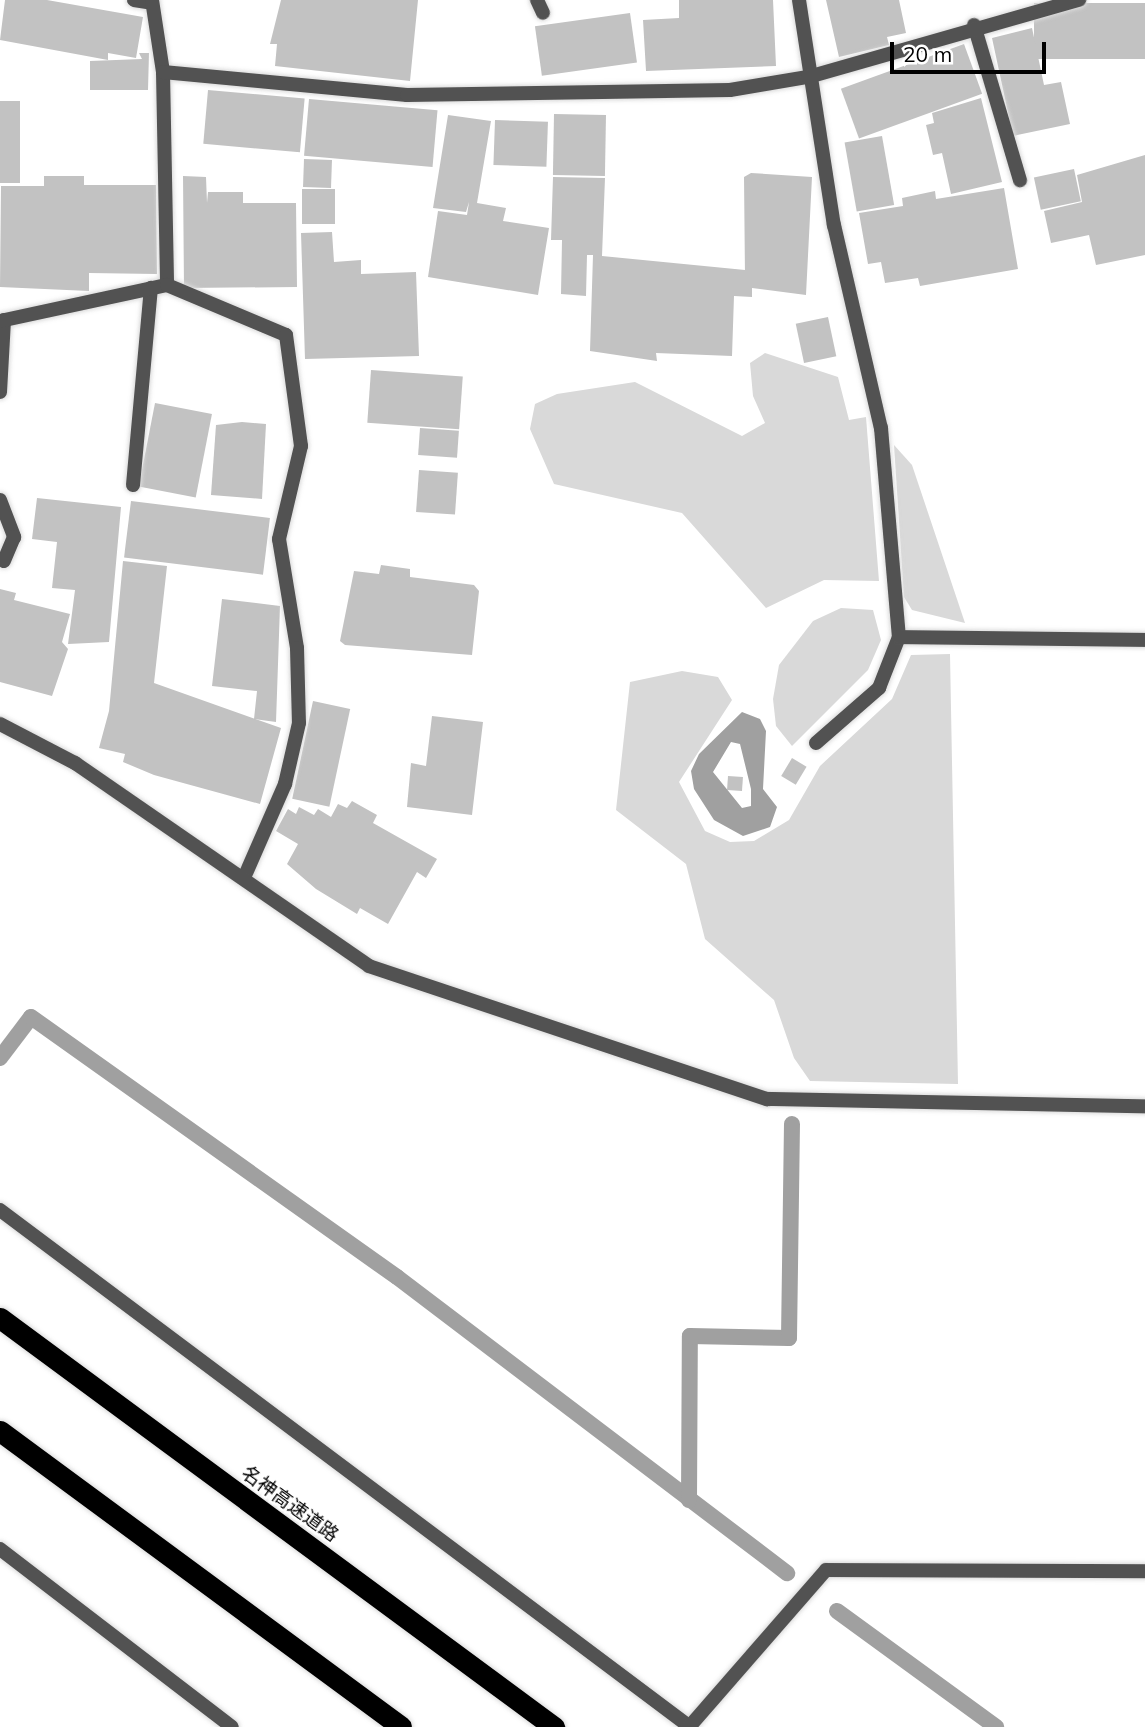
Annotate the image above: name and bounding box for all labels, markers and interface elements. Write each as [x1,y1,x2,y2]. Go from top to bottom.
scale bar [893,28,1049,72]
text: 20 m [903,41,952,67]
street label: 名神高速道路 [237,1461,343,1547]

